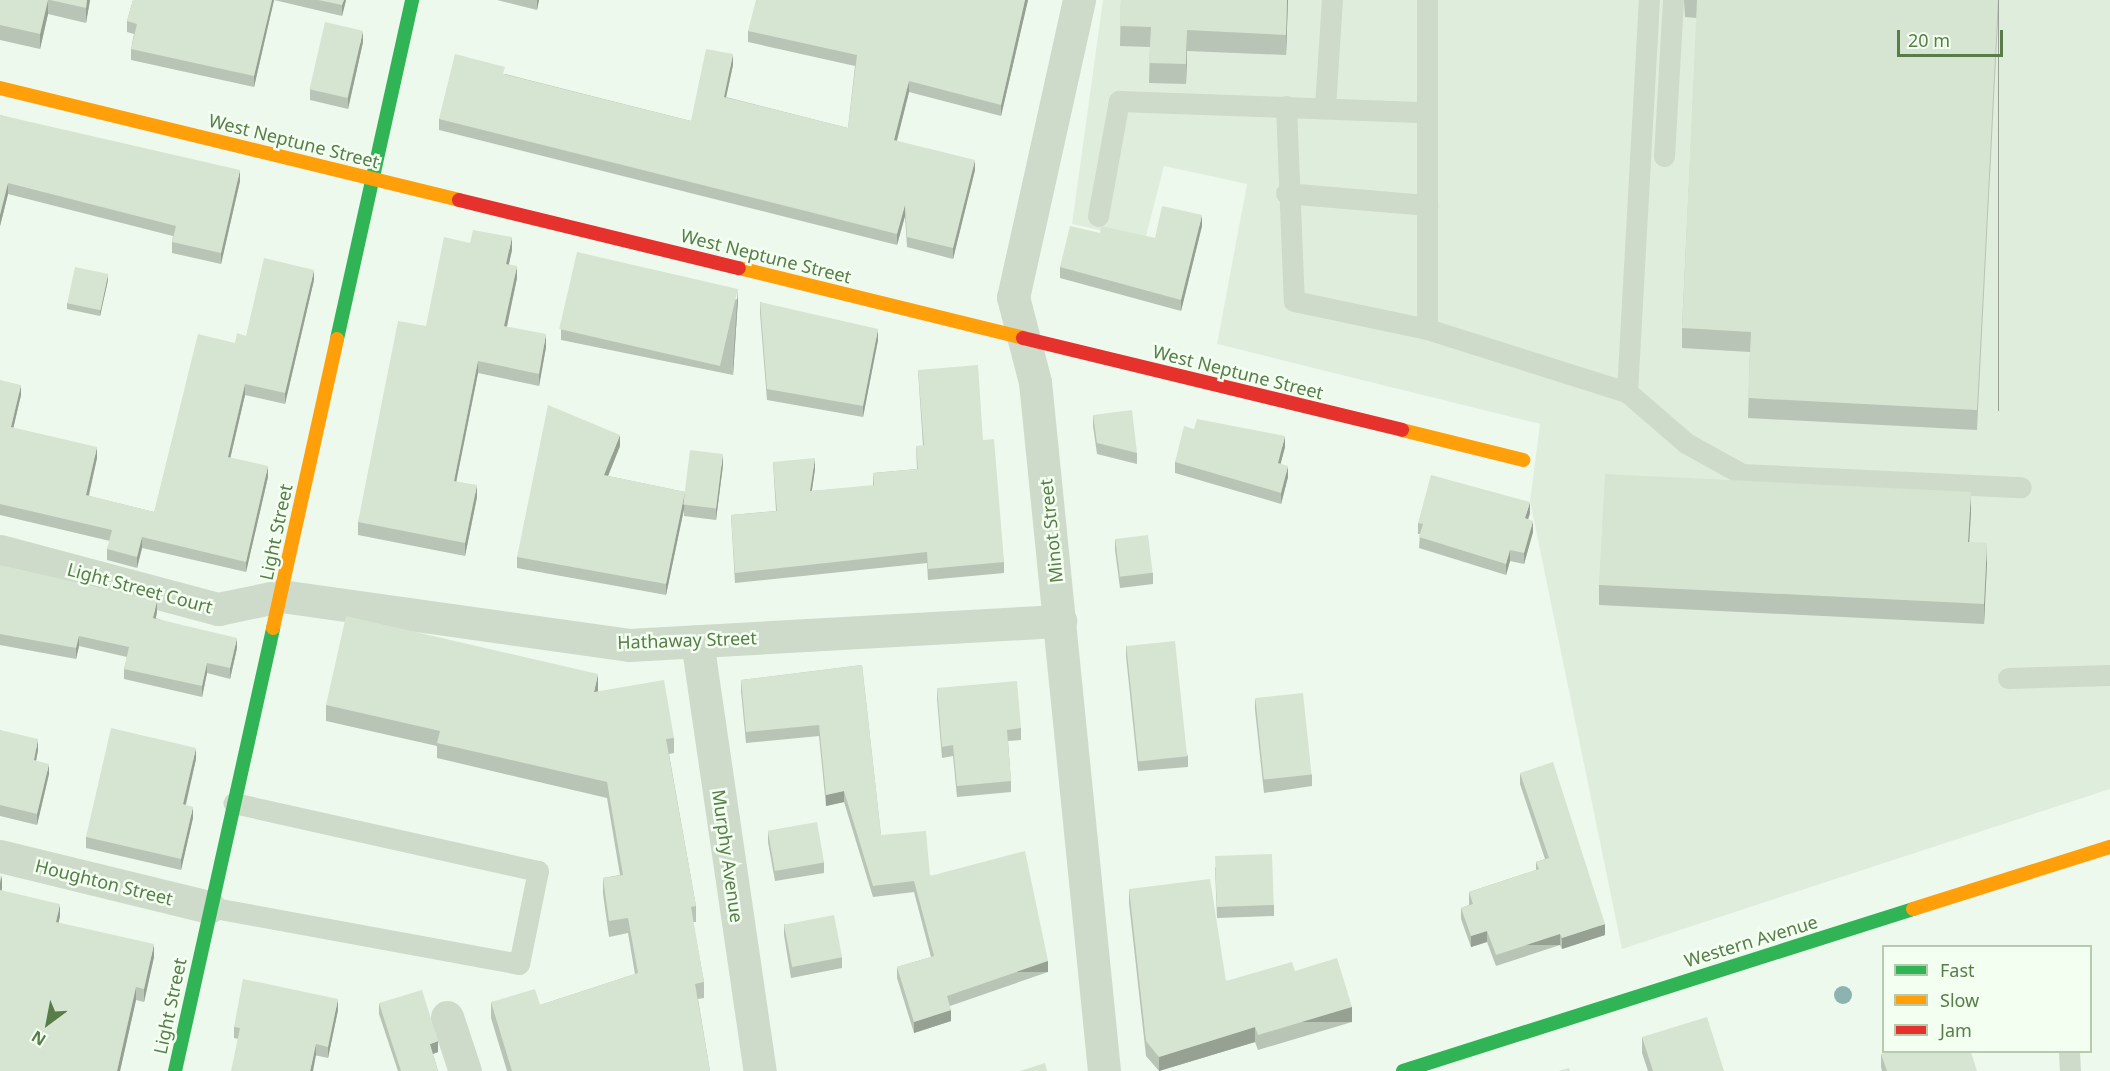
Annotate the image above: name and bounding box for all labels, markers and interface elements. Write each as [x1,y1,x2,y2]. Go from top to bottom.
scale bar [1900,18,2006,56]
text: 20 m [1908,28,1950,52]
street label: West Neptune Street [206,109,382,173]
street label: West Neptune Street [678,224,854,288]
street label: West Neptune Street [1150,340,1326,404]
street label: Minot Street [1035,478,1067,584]
street label: Light Street [255,482,297,582]
street label: Light Street Court [65,558,215,618]
street label: Hathaway Street [617,627,757,653]
street label: Murphy Avenue [708,788,748,924]
street label: Houghton Street [33,854,175,910]
street label: Western Avenue [1682,910,1820,972]
legend [1882,945,2092,1053]
street label: Light Street [149,956,191,1056]
text: Fast [1940,958,1975,982]
text: Slow [1940,988,1979,1012]
north arrow [18,993,78,1053]
text: Jam [1940,1018,1972,1042]
text: N [27,1025,50,1051]

